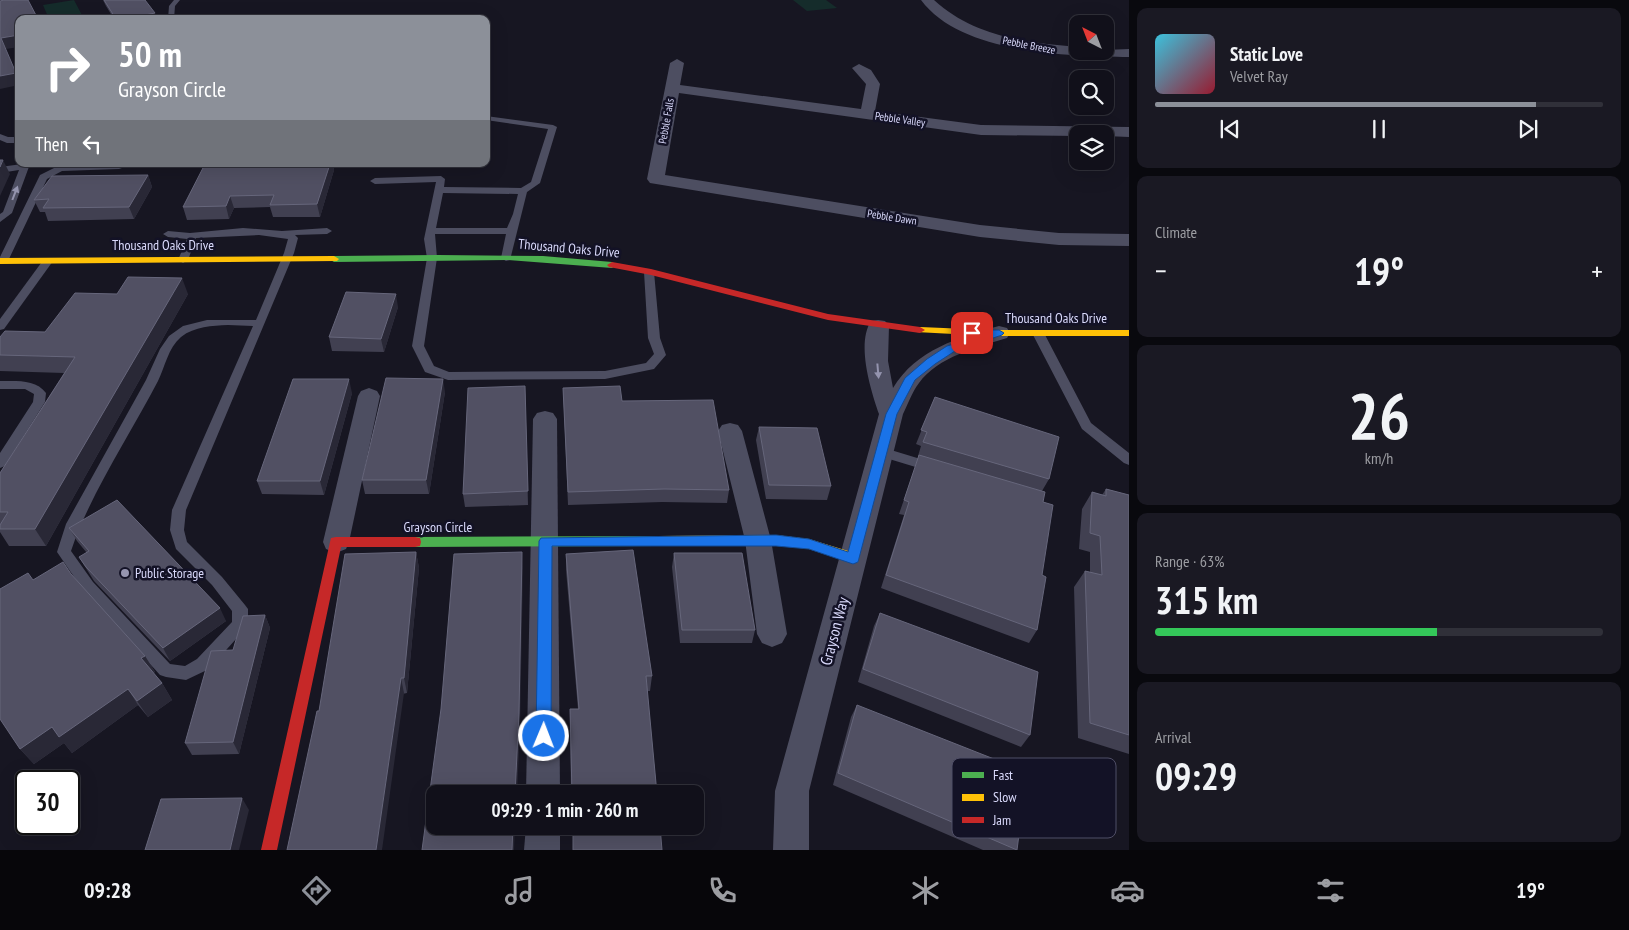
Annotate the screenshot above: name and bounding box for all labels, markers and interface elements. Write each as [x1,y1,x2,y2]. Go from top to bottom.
north arrow [1069,15,1114,60]
map controls [1069,15,1114,170]
text: 50 m [118,31,182,77]
street label: Pebble Breeze [1001,33,1057,57]
icon: right [35,35,100,100]
text: Static Love [1230,42,1303,66]
text: Velvet Ray [1230,66,1288,86]
button: search [1069,70,1114,115]
text: Grayson Circle [118,75,226,103]
street label: Pebble Falls [655,97,677,145]
street label: Pebble Valley [874,109,927,130]
icon: previous [1216,115,1244,143]
icon: pause [1365,115,1393,143]
icon: next [1514,115,1542,143]
button: layers [1069,125,1114,170]
icon: left [78,130,106,158]
text: Then [35,132,68,156]
one-way arrow [11,185,19,200]
street label: Pebble Dawn [866,206,918,228]
text: Climate [1155,222,1197,242]
street label: Thousand Oaks Drive [517,235,621,261]
street label: Thousand Oaks Drive [112,236,214,254]
text: 19° [1354,246,1404,295]
text: − [1155,252,1167,289]
text: + [1591,252,1603,289]
street label: Thousand Oaks Drive [1005,309,1107,327]
pin [951,312,993,354]
icon: arrive [958,319,986,347]
one-way arrow [874,363,882,379]
text: 26 [1348,373,1410,457]
text: km/h [1365,448,1393,468]
street label: Grayson Circle [404,518,473,536]
text: Range · 63% [1155,551,1224,571]
place label: Public Storage [135,564,204,582]
marker: Public Storage [119,567,131,579]
text: 315 km [1155,575,1258,624]
street label: Grayson Way [815,595,853,667]
position arrow [517,709,569,761]
text: Arrival [1155,727,1191,747]
text: 09:29 [1155,751,1237,800]
legend [952,758,1116,838]
text: Fast [993,766,1013,784]
speed limit sign: 30 [15,770,80,835]
text: Slow [993,788,1017,806]
text: 09:29 · 1 min · 260 m [492,798,638,822]
text: Jam [992,811,1011,829]
icon: directions [299,873,334,908]
icon: music [502,873,537,908]
icon: phone [705,873,740,908]
icon: climate [908,873,943,908]
icon: car [1110,873,1145,908]
icon: filters [1313,873,1348,908]
text: 09:28 [84,876,131,904]
text: 19° [1516,876,1545,904]

